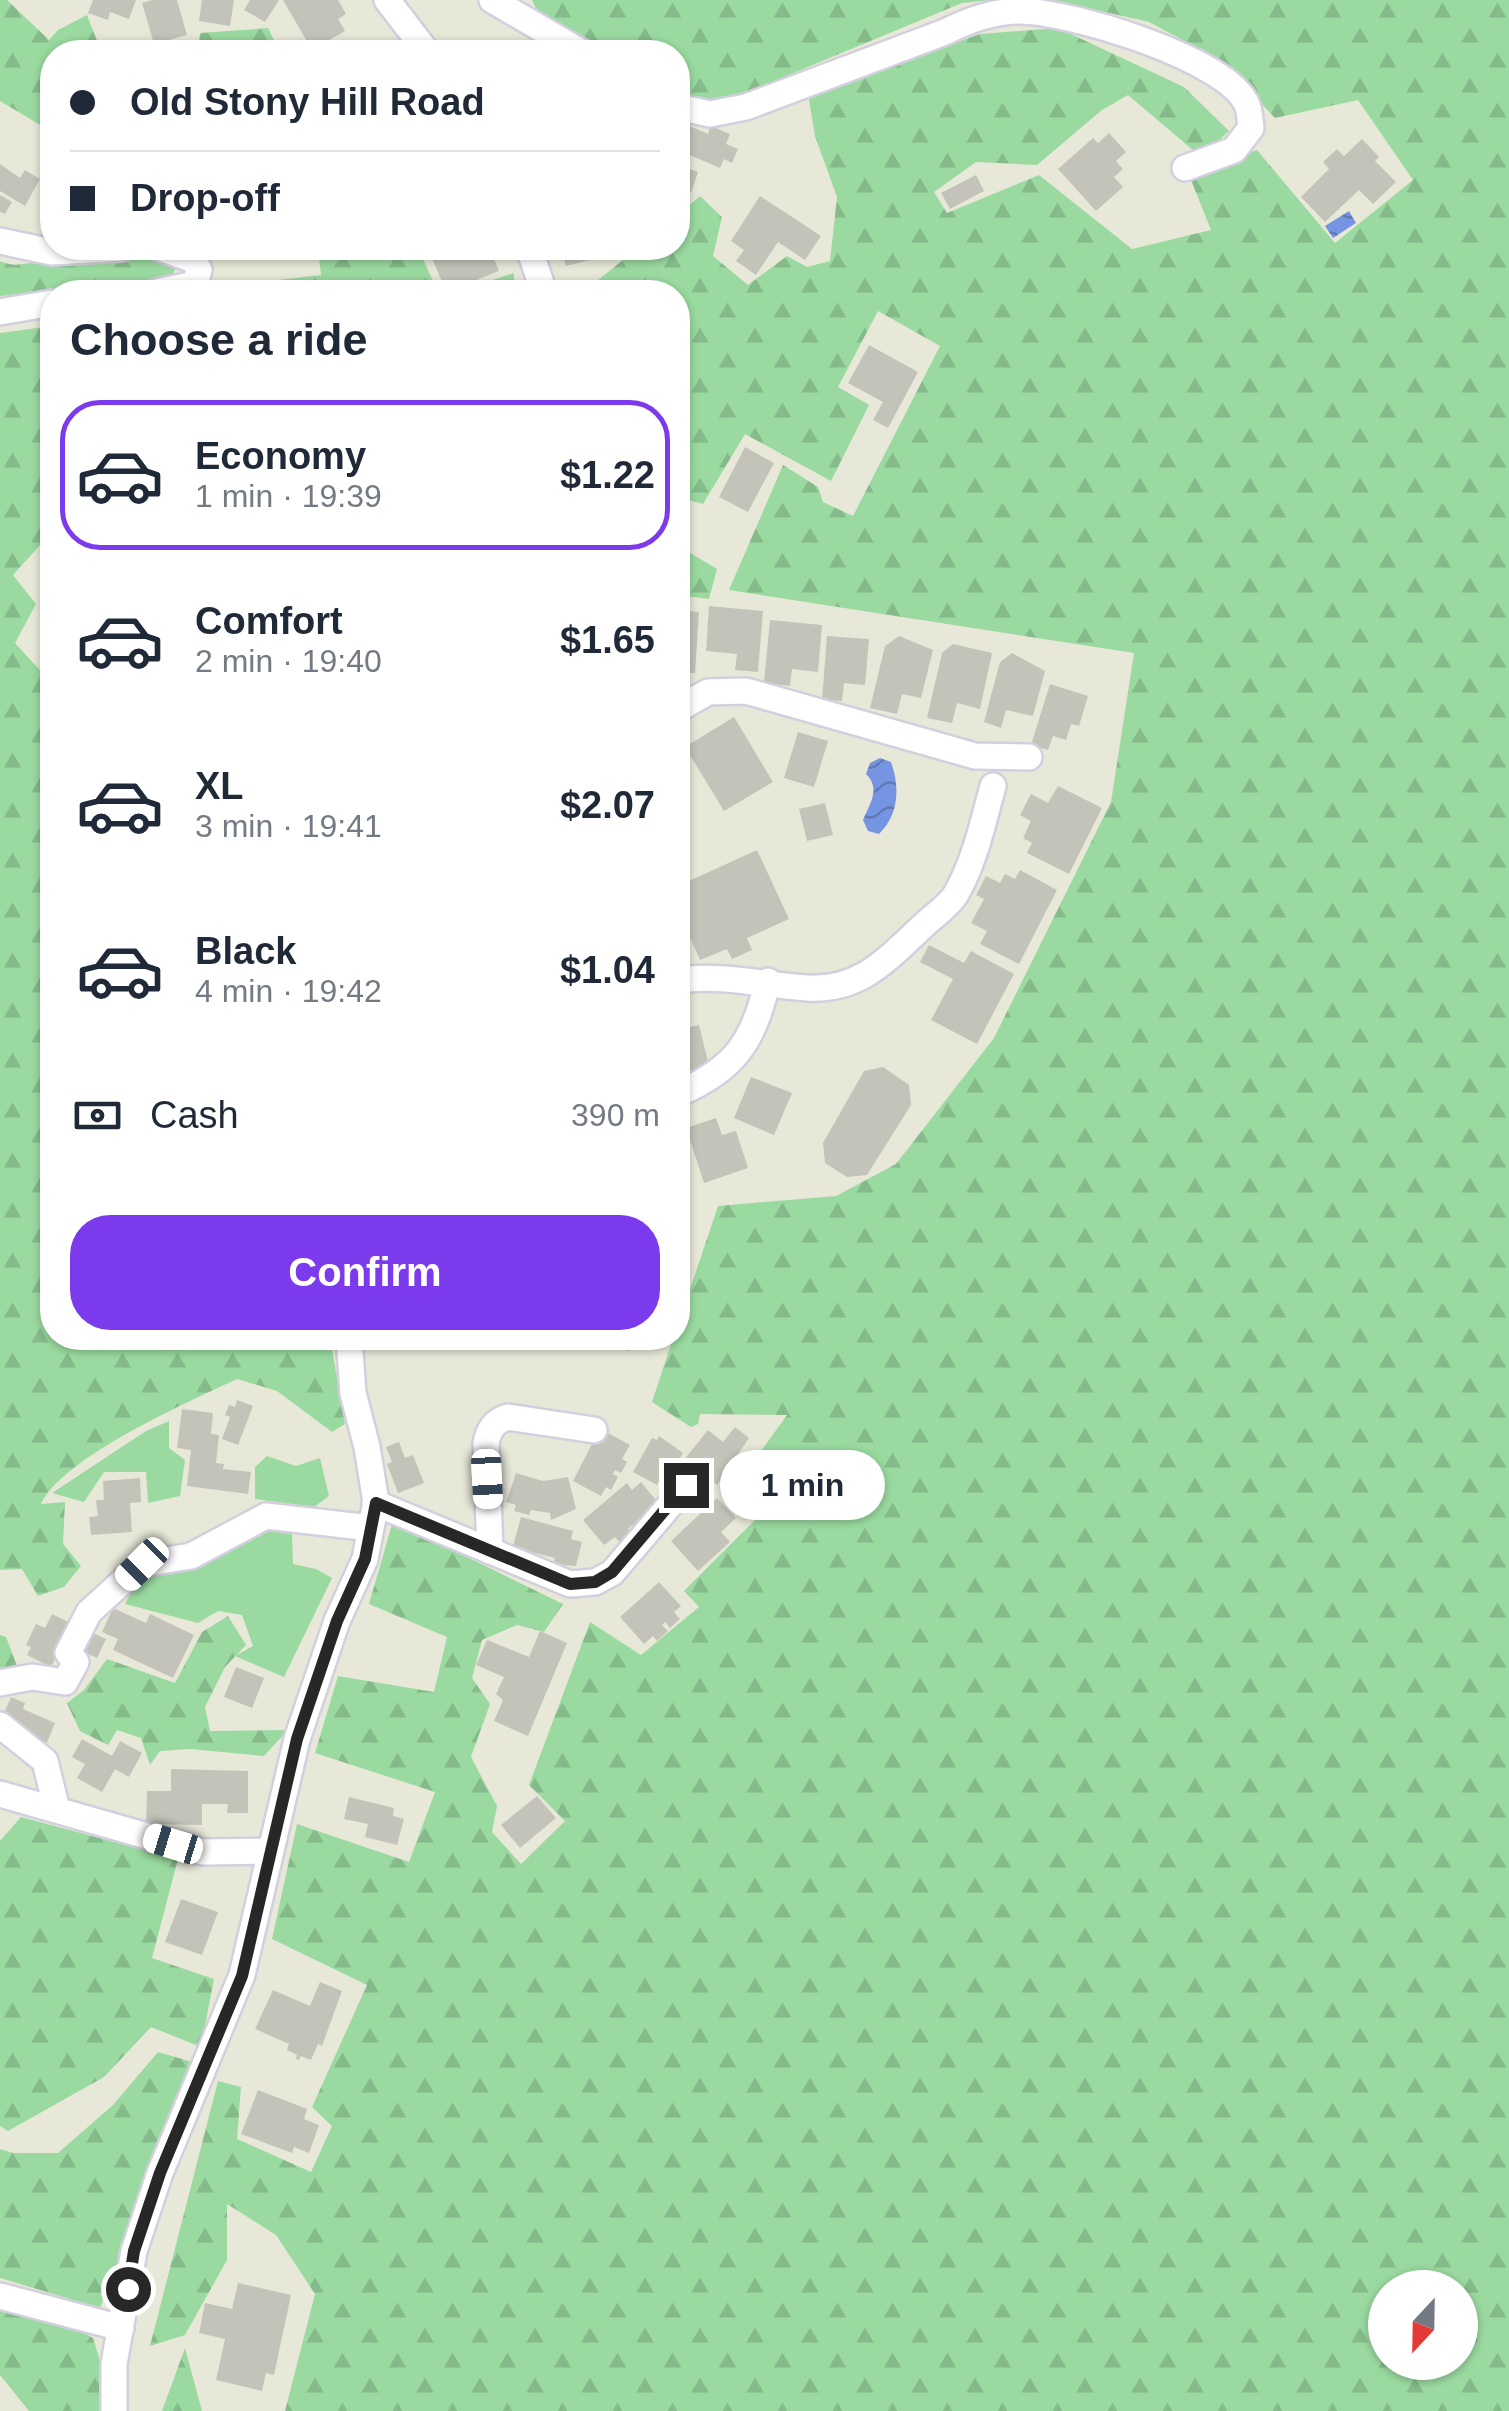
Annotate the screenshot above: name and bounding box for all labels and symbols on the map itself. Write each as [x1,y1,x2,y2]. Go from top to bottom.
car [470,1448,504,1510]
callout: 1 min [721,1450,886,1520]
route end [664,1463,709,1508]
car [110,1532,174,1596]
car [140,1821,206,1867]
route start [106,2267,151,2312]
north arrow [1368,2270,1478,2380]

